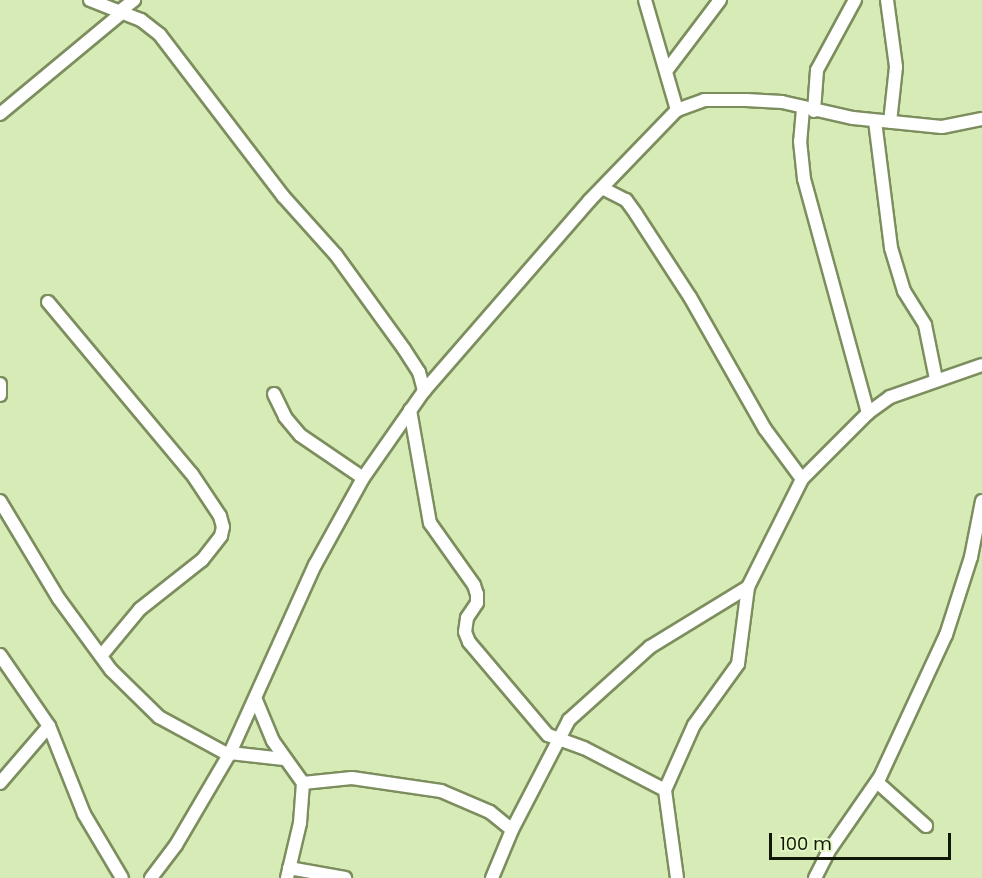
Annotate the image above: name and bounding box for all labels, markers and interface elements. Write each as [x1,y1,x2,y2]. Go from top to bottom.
scale bar [772,821,954,859]
text: 100 m [780,831,832,856]

